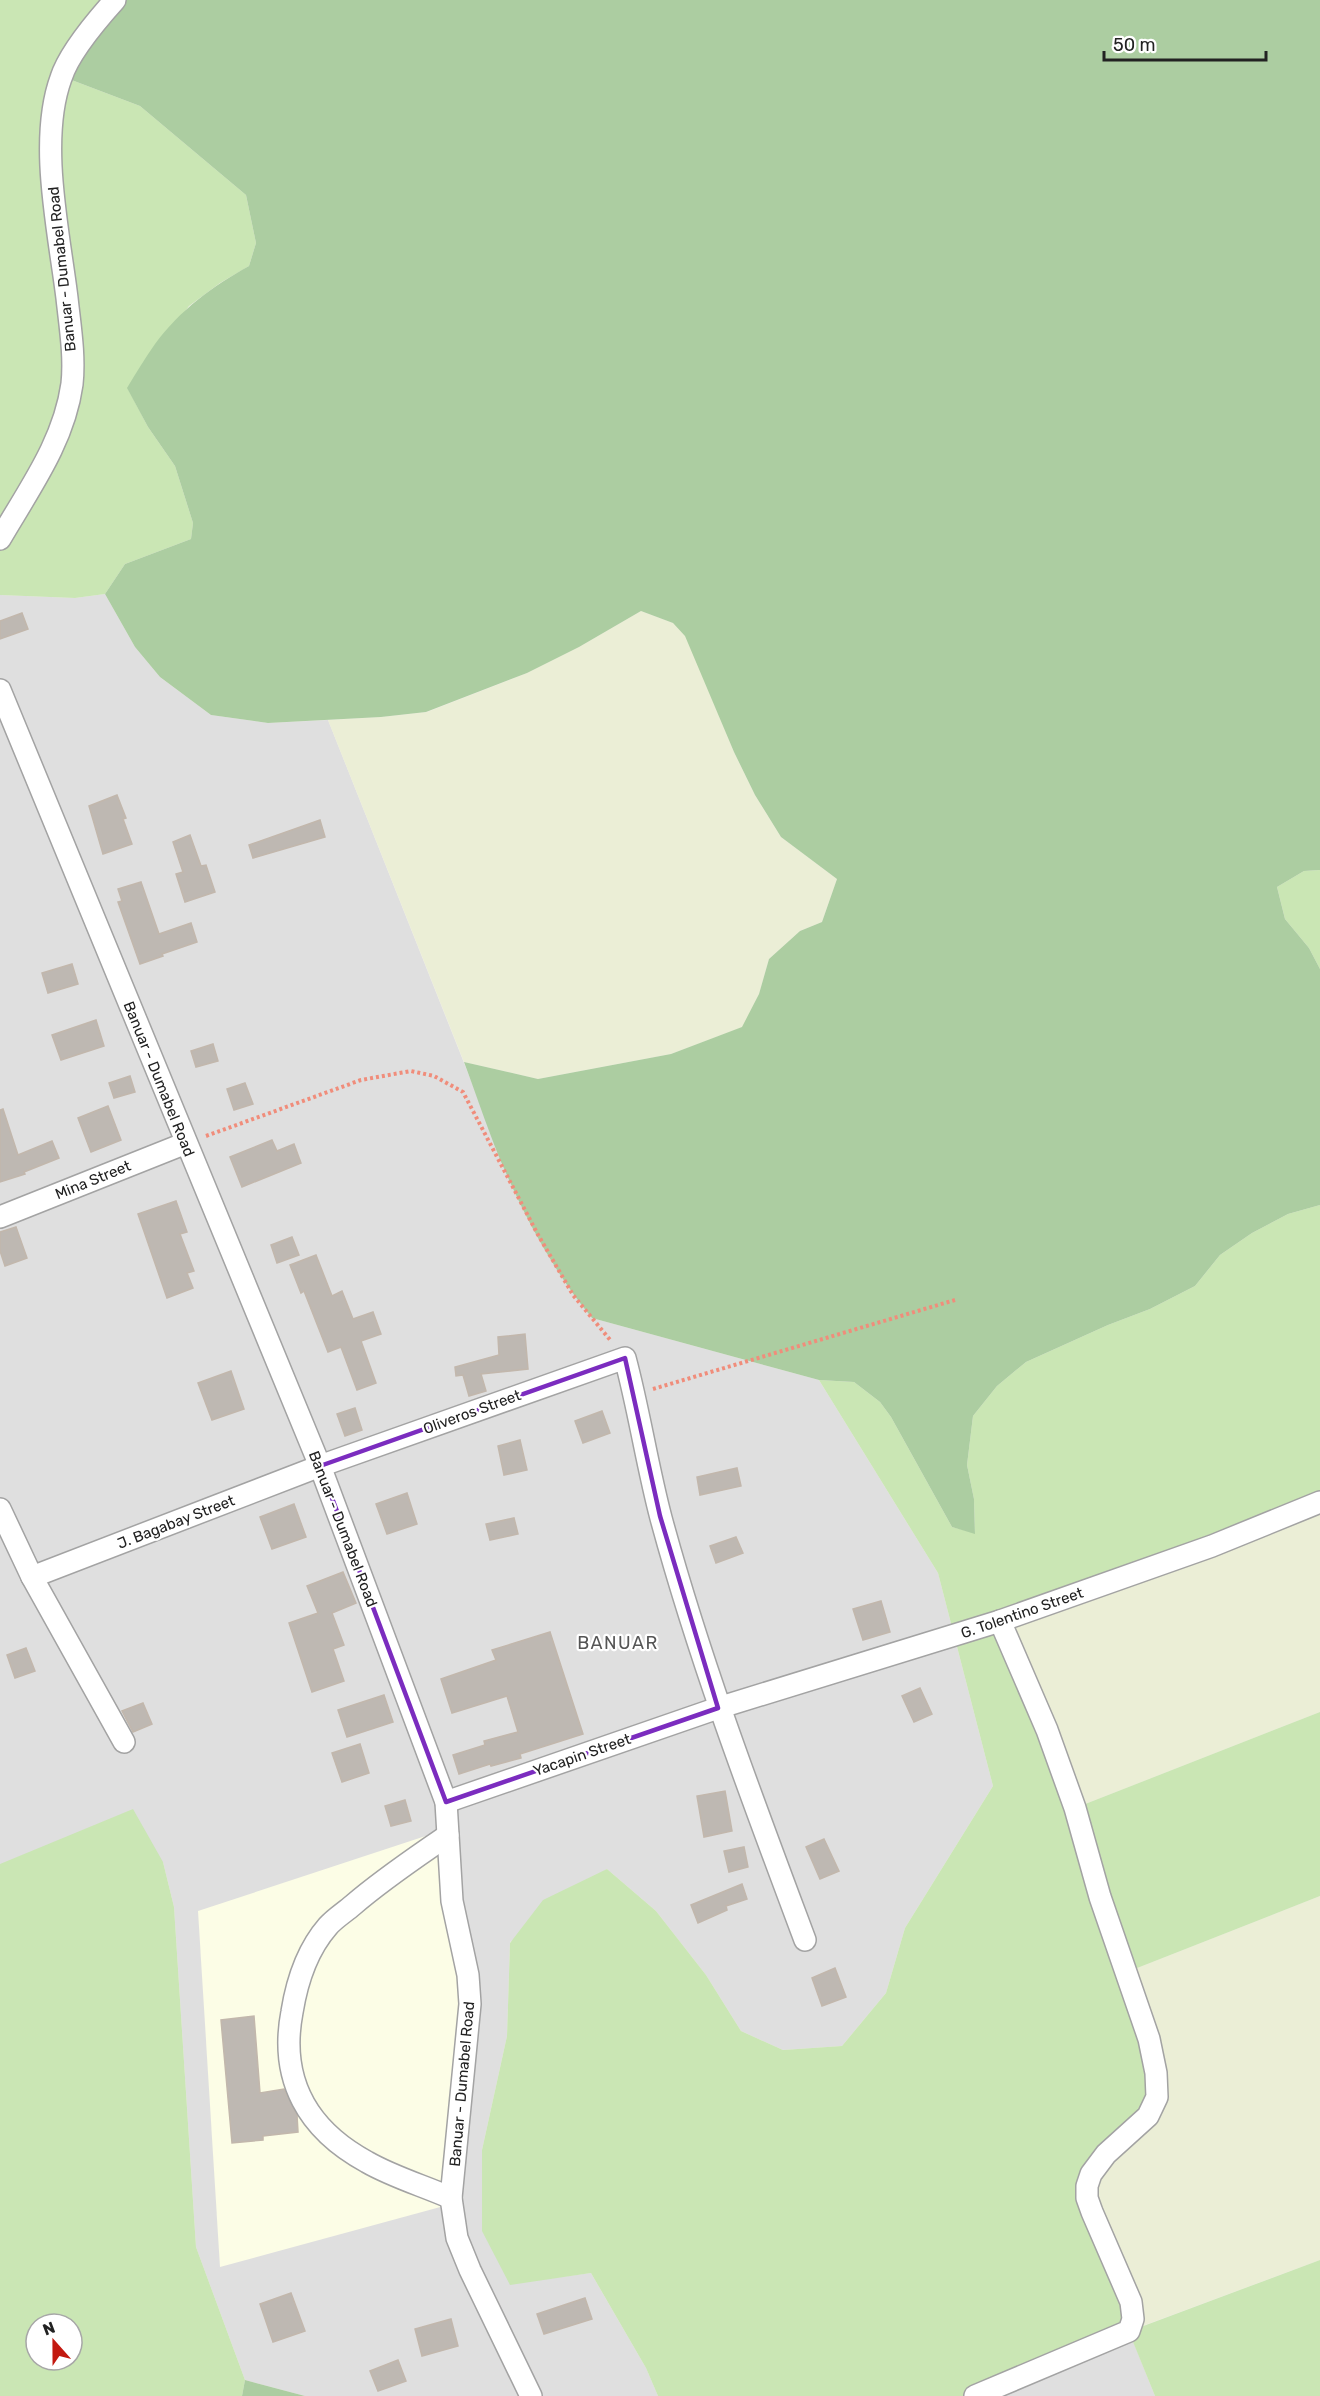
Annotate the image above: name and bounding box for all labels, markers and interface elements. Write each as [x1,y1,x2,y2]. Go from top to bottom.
scale bar [1104,24,1266,62]
text: 50 m [1113,34,1156,56]
street label: Banuar - Dumabel Road [44,186,80,352]
street label: Banuar - Dumabel Road [120,999,198,1159]
street label: Mina Street [53,1157,134,1203]
street label: Oliveros Street [421,1386,523,1438]
street label: Banuar - Dumabel Road [305,1448,381,1610]
street label: J. Bagabay Street [115,1491,237,1553]
street label: G. Tolentino Street [958,1584,1086,1642]
district label: BANUAR [577,1632,659,1654]
street label: Yacapin Street [531,1730,633,1780]
street label: Banuar - Dumabel Road [446,2001,478,2167]
north arrow [24,2312,84,2372]
text: N [40,2318,58,2339]

